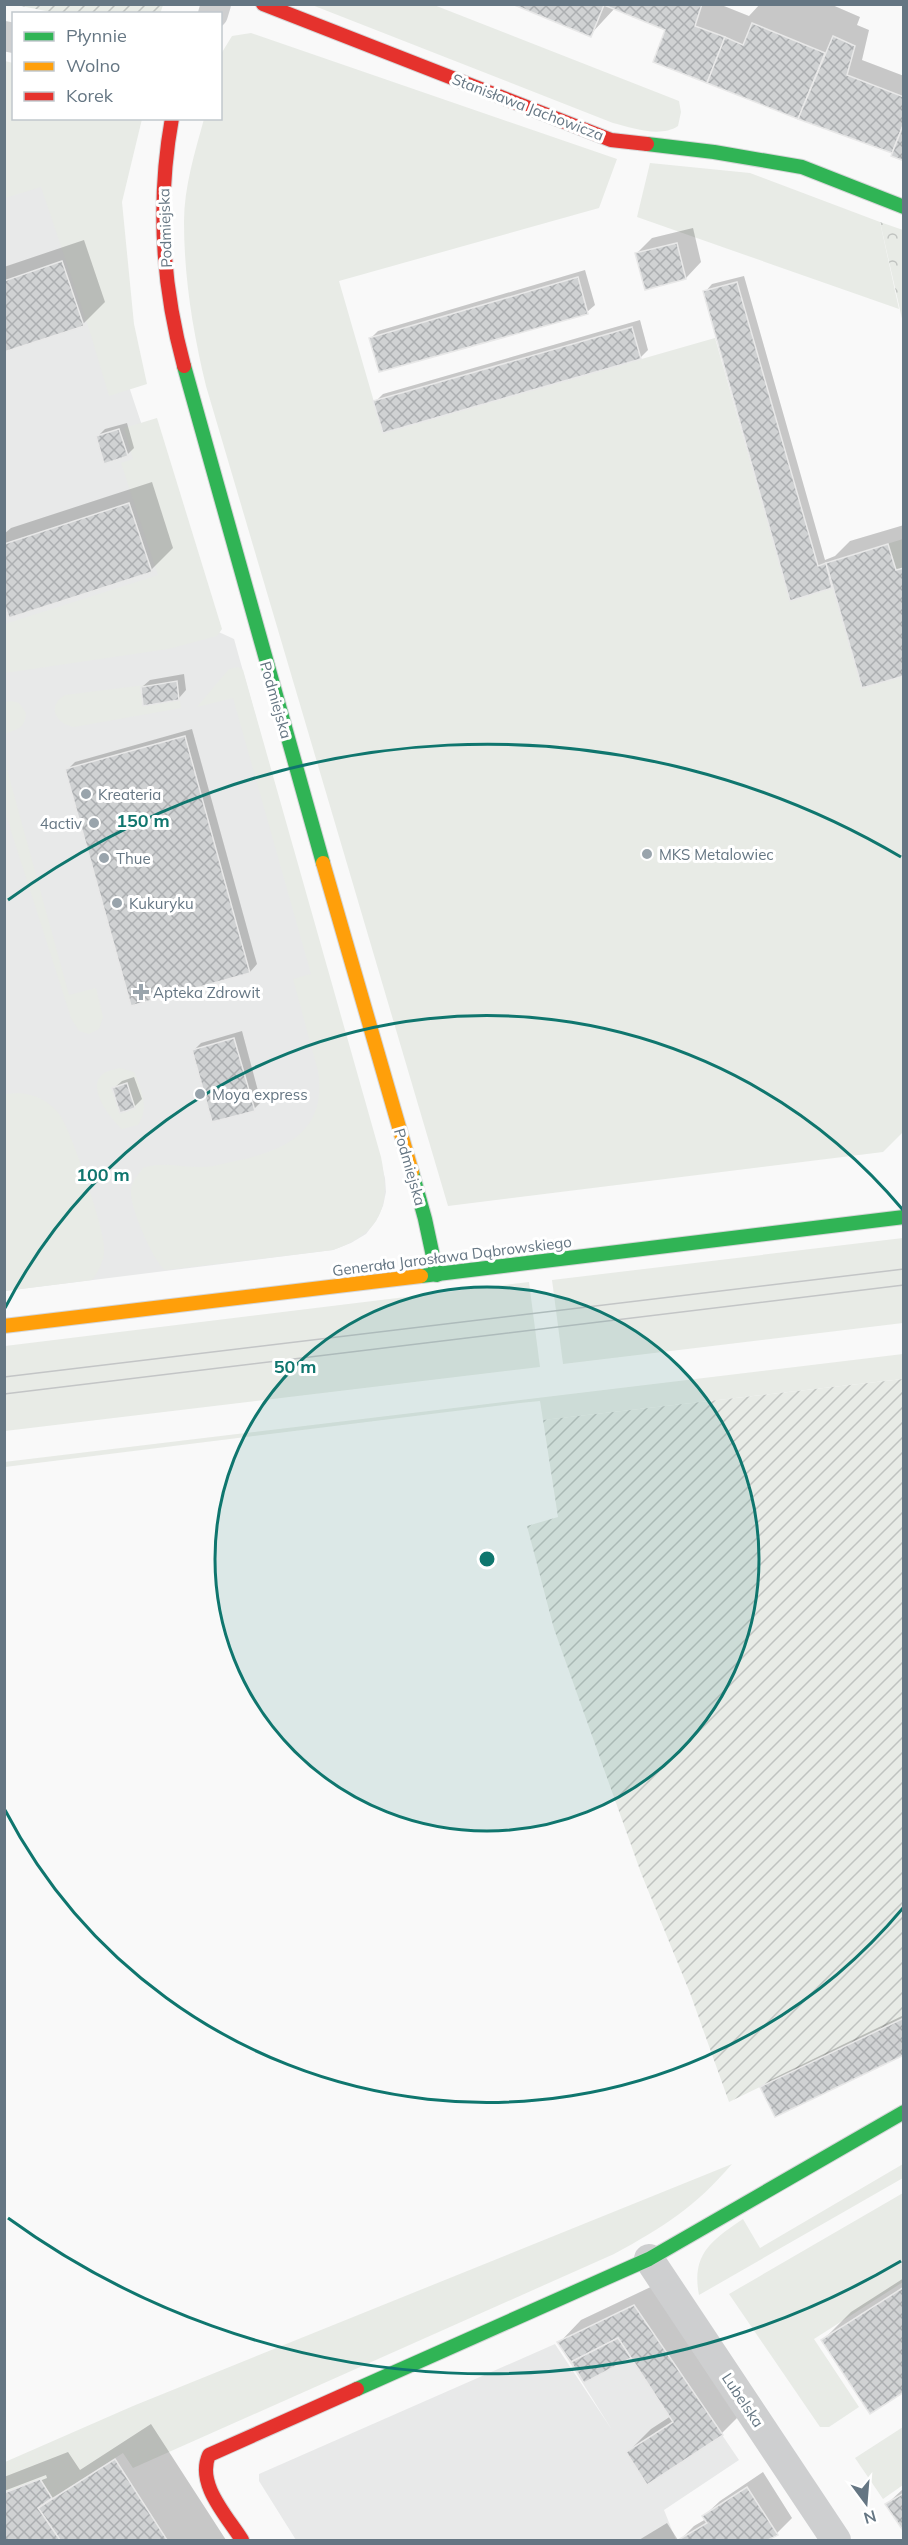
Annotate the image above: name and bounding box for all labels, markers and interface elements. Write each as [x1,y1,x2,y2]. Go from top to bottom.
legend [12,12,222,120]
text: Płynnie [66,24,127,47]
text: Wolno [66,54,120,77]
street label: Stanisława Jachowicza [449,69,607,145]
text: Korek [66,84,114,107]
street label: Podmiejska [154,188,176,268]
street label: Podmiejska [256,659,296,741]
place label: Kreateria [98,785,161,804]
marker: Kreateria [79,787,93,801]
text: 150 m [116,809,170,832]
place label: 4activ [40,814,82,833]
marker: 4activ [87,816,101,830]
place label: MKS Metalowiec [659,845,774,864]
marker: MKS Metalowiec [640,847,654,861]
place label: Thue [116,849,151,868]
marker: Thue [97,851,111,865]
place label: Kukuryku [129,894,194,913]
marker: Kukuryku [110,896,124,910]
place label: Apteka Zdrowit [153,983,260,1002]
marker: Apteka Zdrowit [134,985,148,999]
place label: Moya express [212,1085,308,1104]
marker: Moya express [193,1087,207,1101]
street label: Podmiejska [390,1126,430,1208]
text: 100 m [76,1163,130,1186]
street label: Generała Jarosława Dąbrowskiego [331,1232,573,1280]
text: 50 m [274,1355,316,1378]
centre of rings [477,1549,497,1569]
street label: Lubelska [718,2369,768,2431]
north arrow [836,2473,896,2533]
text: N [862,2506,879,2529]

